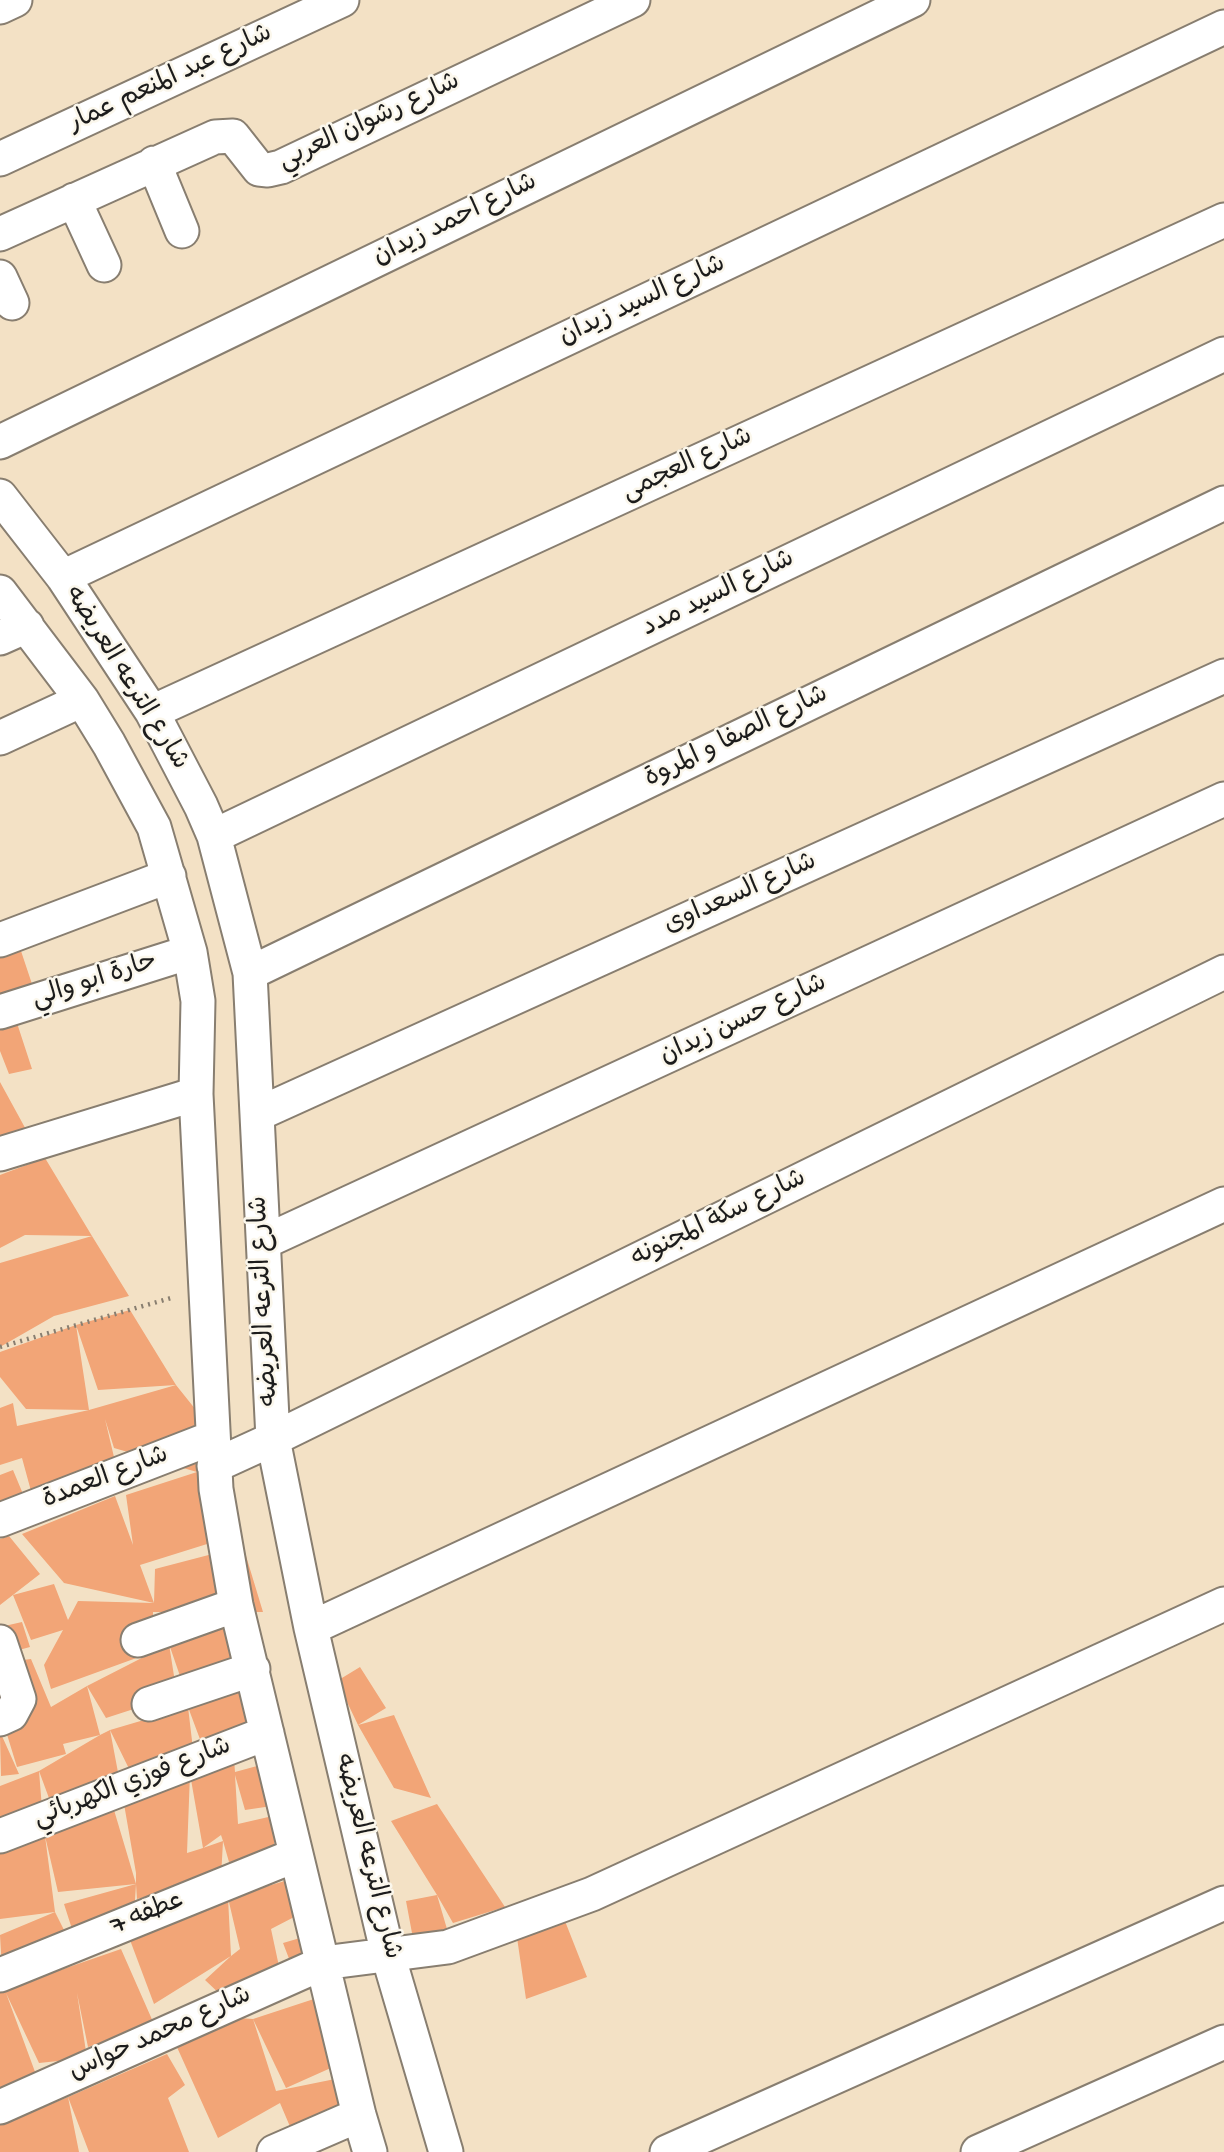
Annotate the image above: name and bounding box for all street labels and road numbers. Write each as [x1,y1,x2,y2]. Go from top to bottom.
street label: شارع عبد المنعم عمار [64,19,278,141]
street label: شارع رشوان العربي [274,67,466,179]
street label: شارع احمد زيدان [369,168,543,274]
street label: شارع السيد زيدان [555,250,731,354]
street label: شارع العجمى [618,422,758,510]
street label: شارع السيد مدد [638,545,800,645]
street label: شارع الترعه العريضه [56,581,194,777]
street label: شارع الصفا و المروة [640,680,834,796]
street label: شارع السعداوى [660,847,822,943]
street label: حارة ابو والي [29,947,161,1017]
street label: شارع حسن زيدان [656,969,832,1073]
street label: شارع سكة المجنونه [626,1164,812,1276]
street label: شارع الترعه العريضه [245,1195,287,1407]
street label: شارع العمدة [39,1441,173,1517]
street label: شارع فوزي الكهربائي [30,1732,236,1836]
street label: شارع الترعه العريضه [325,1751,407,1963]
street label: عطفه 7 [107,1886,189,1944]
street label: شارع محمد حواس [65,1981,257,2089]

